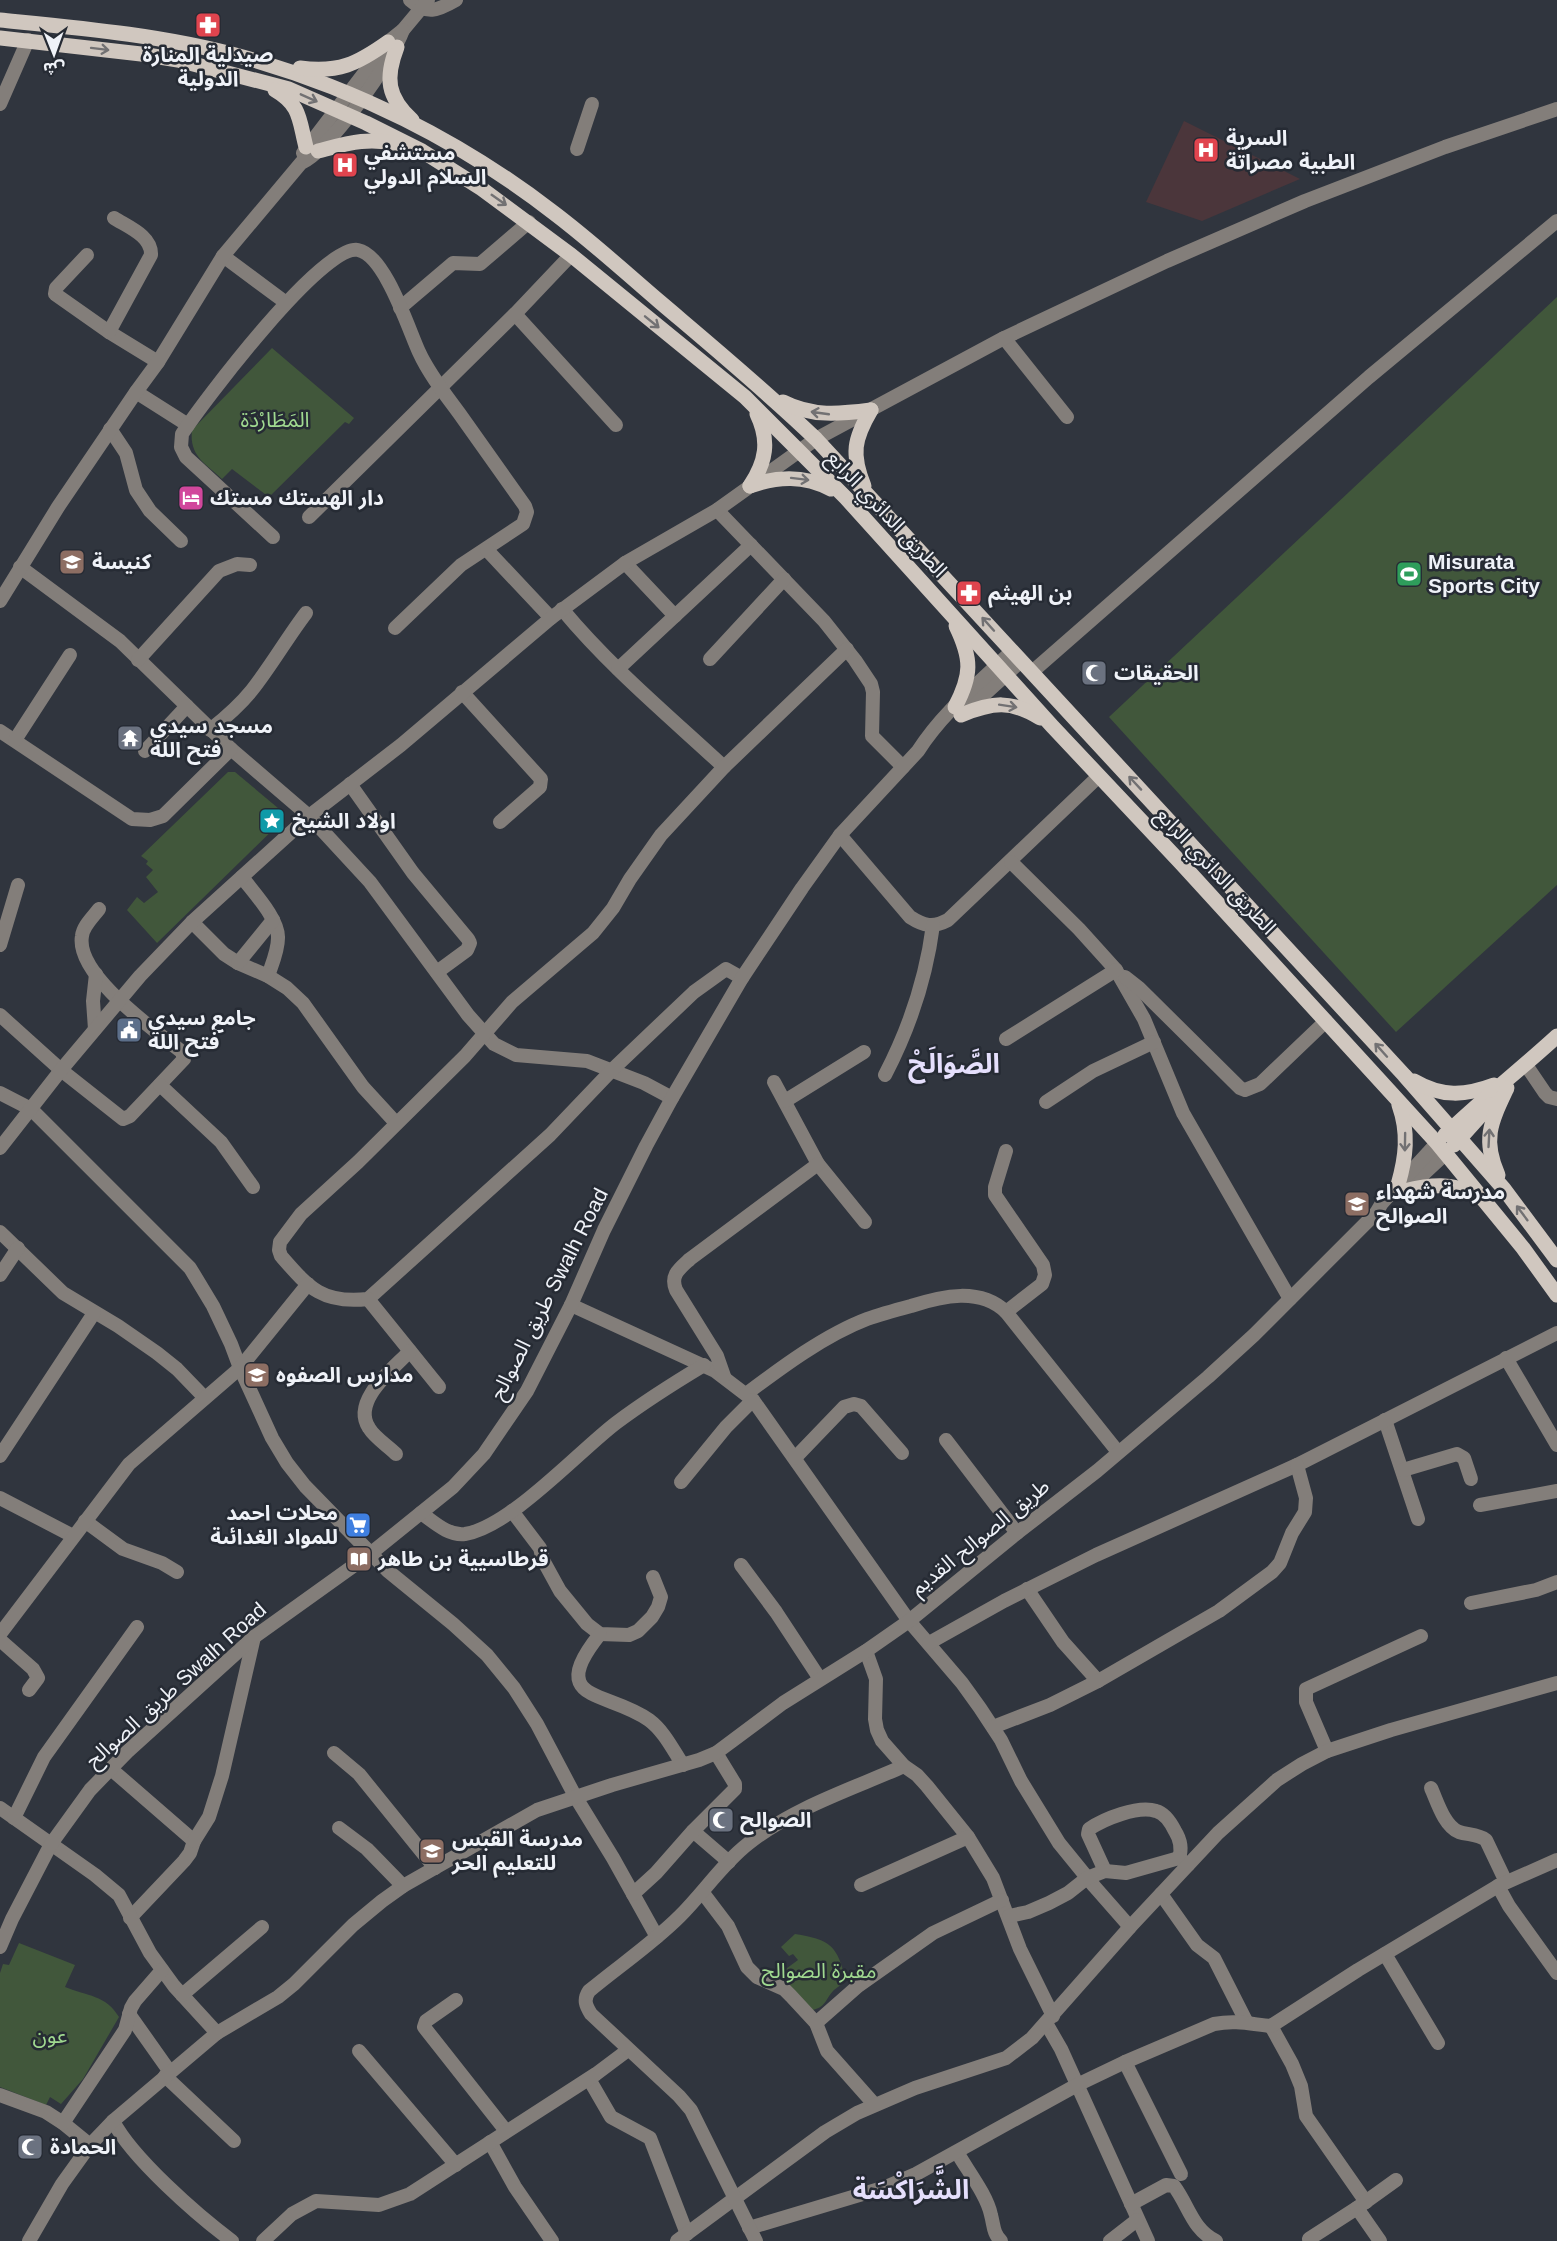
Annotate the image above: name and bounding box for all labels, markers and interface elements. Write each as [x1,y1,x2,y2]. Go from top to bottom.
pharmacy icon: صيدلية المنارة الدولية [193,10,223,40]
north arrow [24,24,84,84]
place label: صيدلية المنارة الدولية [143,43,273,91]
one-way arrow [89,44,109,55]
text: ش [43,59,65,77]
one-way arrow [300,93,318,104]
place label: السرية الطبية مصراتة [1226,126,1355,174]
hospital icon: السرية الطبية مصراتة [1191,135,1221,165]
place label: مستشفي السلام الدولي [364,141,486,194]
hospital icon: مستشفي السلام الدولي [330,150,360,180]
one-way arrow [490,194,506,207]
one-way arrow [644,315,660,328]
one-way arrow [810,407,830,418]
park label: المَطَارْدَة [240,408,310,432]
street label: الطريق الدائري الرابع [819,446,952,585]
one-way arrow [789,474,809,485]
hotel icon: دار الهستك مستك [176,483,206,513]
place label: دار الهستك مستك [210,486,384,510]
school or university icon: كنيسة [57,547,87,577]
place label: كنيسة [92,550,152,574]
place label: Misurata Sports City [1428,550,1540,597]
sports icon: Misurata Sports City [1394,559,1424,589]
pharmacy icon: بن الهيثم [954,578,984,608]
place label: بن الهيثم [988,581,1072,608]
one-way arrow [981,617,995,632]
mosque icon: الحقيقات [1079,658,1109,688]
place label: الحقيقات [1114,661,1199,685]
one-way arrow [998,700,1018,711]
place label: مسجد سيدي فتح الله [150,714,273,765]
temple icon: مسجد سيدي فتح الله [115,723,145,753]
one-way arrow [1127,775,1142,790]
street label: الطريق الدائري الرابع [1148,803,1281,942]
place icon: اولاد الشيخ [257,806,287,836]
place label: اولاد الشيخ [292,809,396,836]
place label: جامع سيدي فتح الله [148,1006,256,1057]
public building icon: جامع سيدي فتح الله [114,1015,144,1045]
one-way arrow [1374,1042,1388,1057]
district label: الصَّوَالَحْ [908,1046,1000,1084]
one-way arrow [1484,1129,1495,1149]
one-way arrow [1400,1132,1411,1151]
place label: مدرسة شهداء الصوالح [1376,1180,1505,1231]
street label: طريق الصوالح Swalh Road [485,1184,616,1405]
school or university icon: مدرسة شهداء الصوالح [1342,1189,1372,1219]
one-way arrow [1516,1205,1528,1221]
school or university icon: مدارس الصفوه [242,1360,272,1390]
place label: مدارس الصفوه [276,1363,414,1387]
street label: طريق الصوالح القديم [906,1474,1056,1603]
place label: محلات احمد للمواد الغدائىة [210,1501,338,1549]
supermarket icon: محلات احمد للمواد الغدائىة [343,1510,373,1540]
library icon: قرطاسيية بن طاهر [344,1544,374,1574]
place label: قرطاسيية بن طاهر [377,1547,549,1571]
street label: طريق الصوالح Swalh Road [81,1598,273,1775]
mosque icon: الصوالح [706,1805,736,1835]
place label: الصوالح [740,1808,812,1835]
place label: مدرسة القبس للتعليم الحر [451,1827,583,1878]
school or university icon: مدرسة القبس للتعليم الحر [417,1836,447,1866]
park label: مقبرة الصوالح [762,1959,876,1986]
park label: عون [33,2024,67,2048]
mosque icon: الحمادة [15,2132,45,2162]
place label: الحمادة [50,2135,116,2158]
district label: الشَّرَاكْسَة [853,2165,969,2206]

